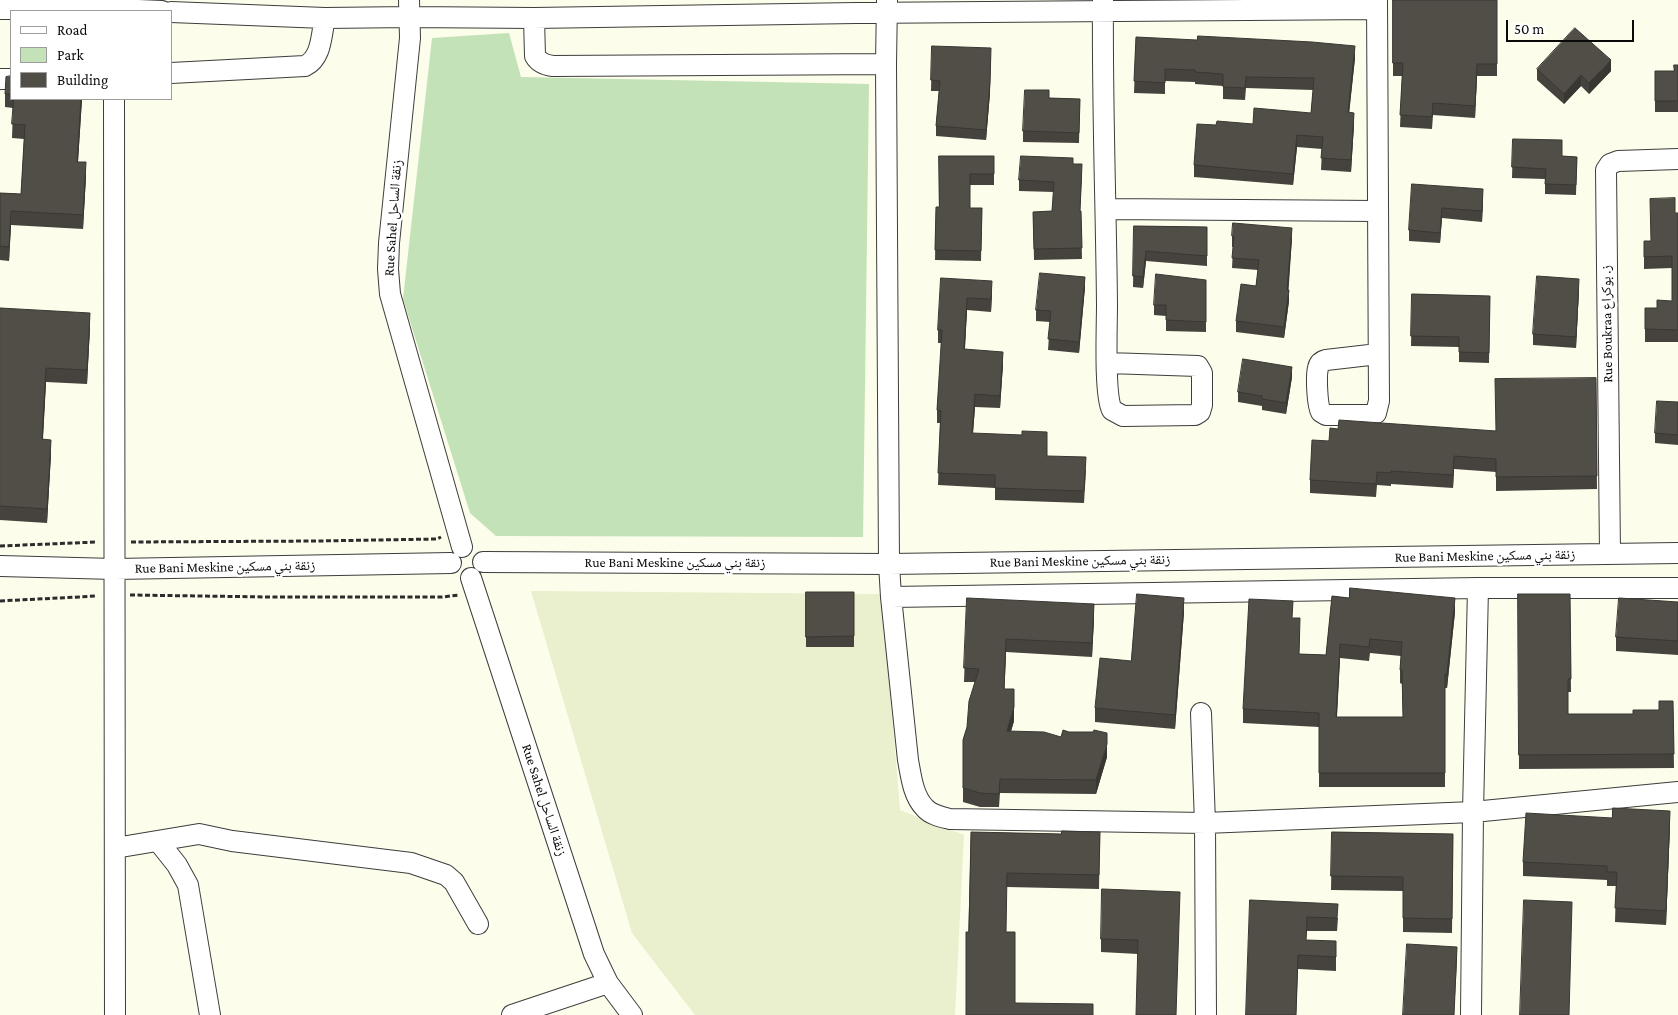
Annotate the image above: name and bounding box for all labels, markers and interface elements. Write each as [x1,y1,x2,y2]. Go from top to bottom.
legend [10,10,172,100]
scale bar [1508,10,1636,42]
text: 50 m [1514,21,1544,37]
text: Road [57,22,87,38]
text: Park [57,47,84,63]
text: Building [57,72,108,88]
street label: Rue Sahel زنقة الساحل [381,159,405,277]
street label: Rue Boukraa ز. بوكراع [1598,265,1616,383]
street label: Rue Bani Meskine زنقة بني مسكين [1394,546,1576,566]
street label: Rue Bani Meskine زنقة بني مسكين [989,551,1171,571]
street label: Rue Bani Meskine زنقة بني مسكين [585,555,765,571]
street label: Rue Bani Meskine زنقة بني مسكين [134,557,316,577]
street label: Rue Sahel زنقة الساحل [518,742,570,858]

